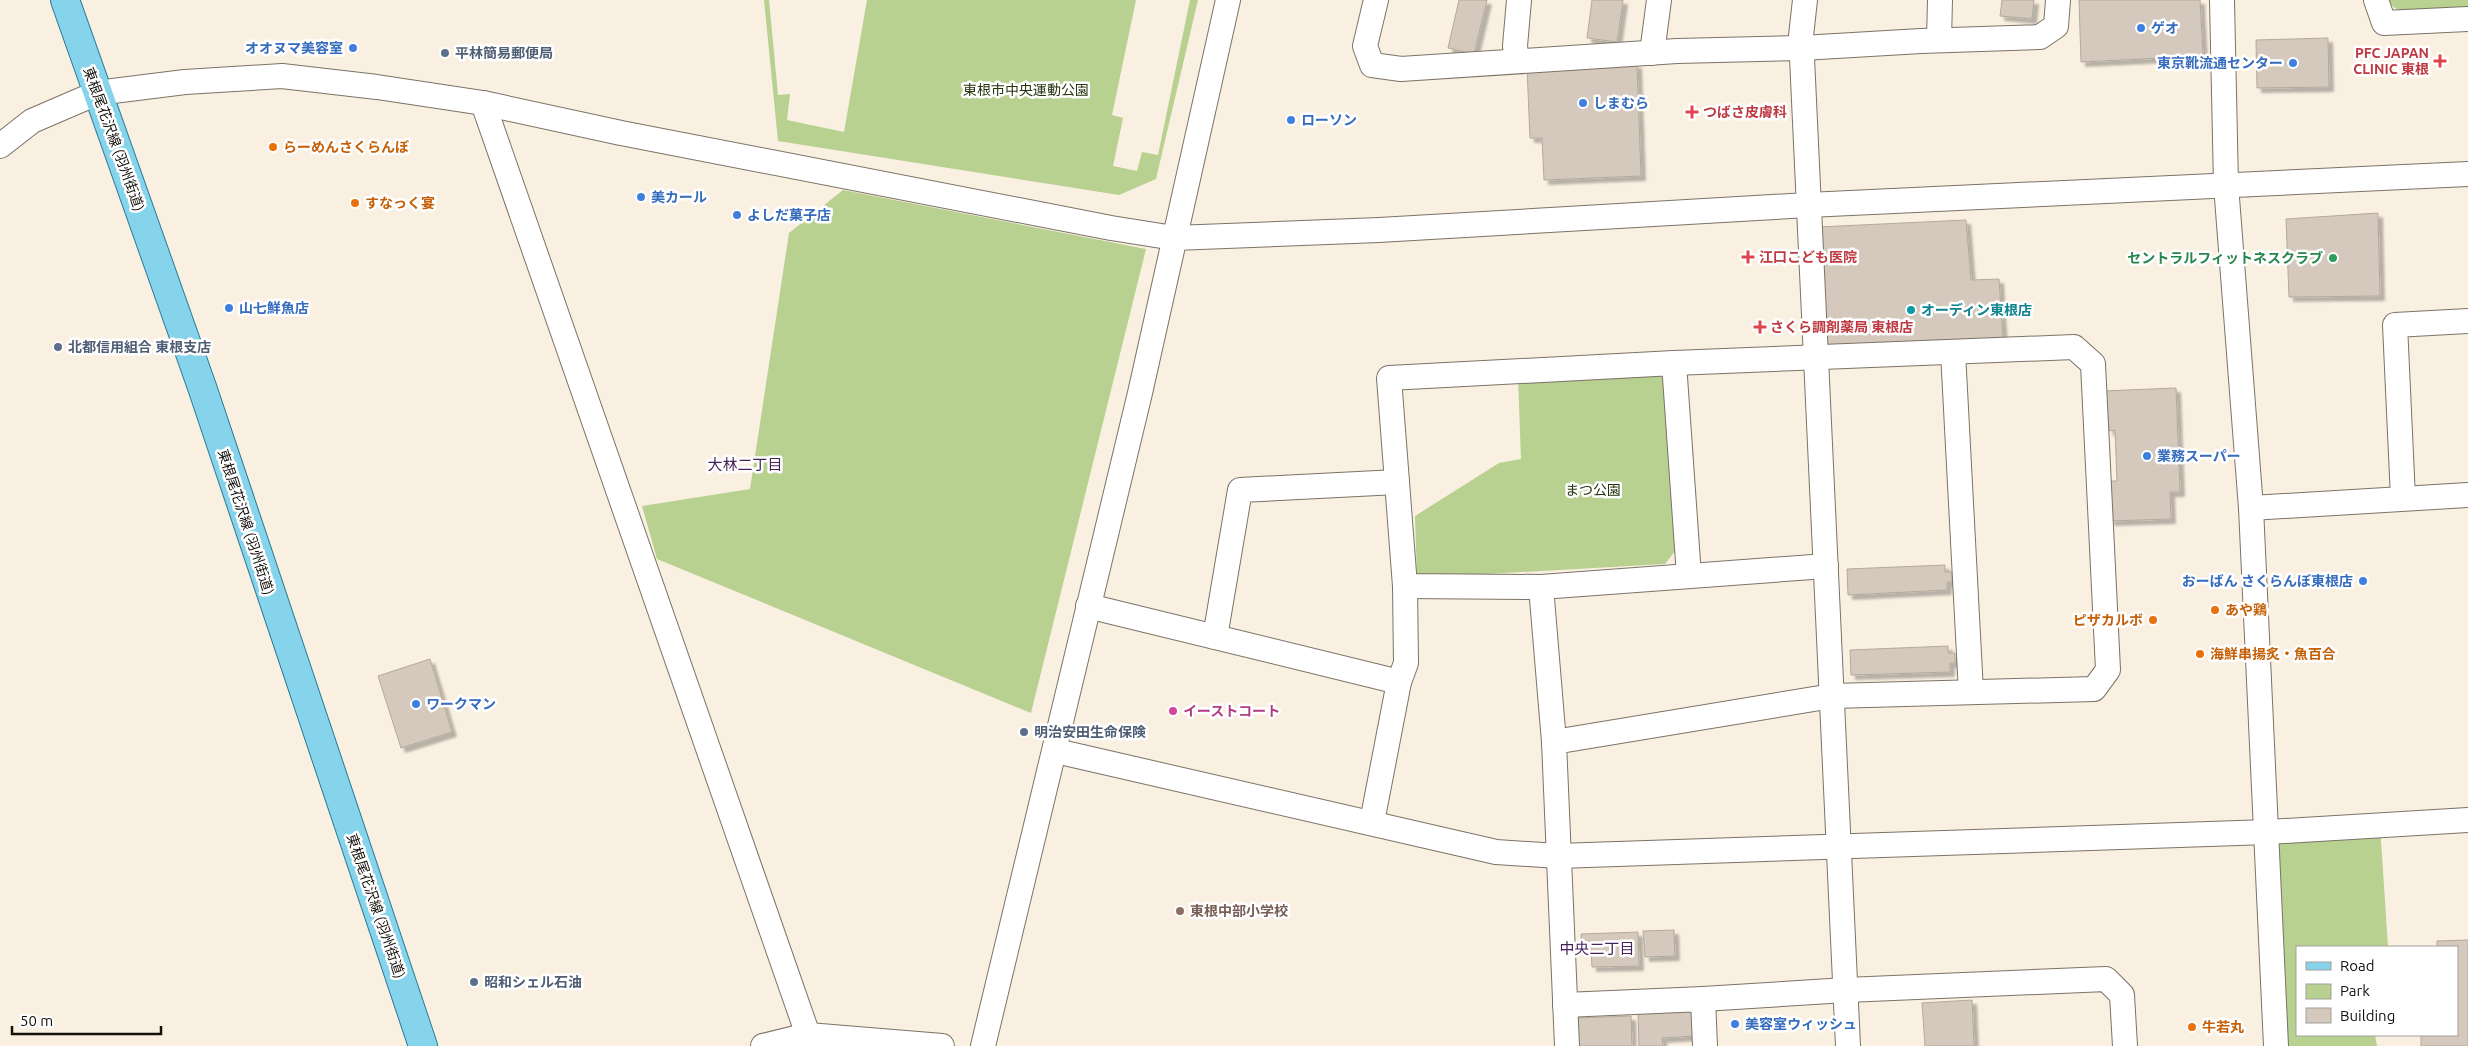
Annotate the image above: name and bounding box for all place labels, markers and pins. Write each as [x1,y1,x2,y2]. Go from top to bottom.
place label: ゲオ [2151,20,2179,36]
marker: ゲオ [2135,22,2147,34]
place label: オオヌマ美容室 [245,40,343,56]
marker: オオヌマ美容室 [347,42,359,54]
place label: 平林簡易郵便局 [455,45,553,61]
place label: PFC JAPAN CLINIC 東根 [2353,45,2429,77]
marker: 平林簡易郵便局 [439,47,451,59]
marker: PFC JAPAN CLINIC 東根 [2433,54,2447,68]
place label: 東京靴流通センター [2157,55,2283,71]
marker: 東京靴流通センター [2287,57,2299,69]
place label: しまむら [1593,95,1649,111]
marker: しまむら [1577,97,1589,109]
place label: つばさ皮膚科 [1703,104,1787,120]
marker: つばさ皮膚科 [1685,105,1699,119]
place label: ローソン [1301,112,1357,128]
marker: ローソン [1285,114,1297,126]
place label: らーめんさくらんぼ [283,139,409,155]
marker: らーめんさくらんぼ [267,141,279,153]
place label: 美カール [651,189,707,205]
marker: 美カール [635,191,647,203]
place label: すなっく宴 [365,195,435,211]
marker: すなっく宴 [349,197,361,209]
place label: よしだ菓子店 [747,207,831,223]
marker: よしだ菓子店 [731,209,743,221]
place label: 江口こども医院 [1759,249,1857,265]
marker: 江口こども医院 [1741,250,1755,264]
place label: セントラルフィットネスクラブ [2127,250,2323,266]
marker: セントラルフィットネスクラブ [2327,252,2339,264]
place label: 山七鮮魚店 [239,300,309,316]
marker: 山七鮮魚店 [223,302,235,314]
place label: オーディン東根店 [1921,302,2032,318]
marker: オーディン東根店 [1905,304,1917,316]
place label: さくら調剤薬局 東根店 [1770,319,1913,335]
marker: さくら調剤薬局 東根店 [1754,321,1766,333]
place label: 北都信用組合 東根支店 [68,339,211,355]
marker: 北都信用組合 東根支店 [52,341,64,353]
place label: 業務スーパー [2157,448,2241,464]
marker: 業務スーパー [2141,450,2153,462]
place label: おーばん さくらんぼ東根店 [2182,573,2353,589]
marker: おーばん さくらんぼ東根店 [2357,575,2369,587]
place label: あや鶏 [2225,602,2267,618]
marker: あや鶏 [2209,604,2221,616]
place label: ピザカルボ [2073,612,2143,628]
marker: ピザカルボ [2147,614,2159,626]
place label: 海鮮串揚炙・魚百合 [2210,646,2336,662]
marker: 海鮮串揚炙・魚百合 [2194,648,2206,660]
place label: ワークマン [426,696,496,712]
marker: ワークマン [410,698,422,710]
place label: イーストコート [1183,703,1280,719]
marker: イーストコート [1167,705,1179,717]
place label: 明治安田生命保険 [1034,724,1146,740]
marker: 明治安田生命保険 [1018,726,1030,738]
place label: 東根中部小学校 [1190,903,1288,919]
marker: 東根中部小学校 [1174,905,1186,917]
place label: 昭和シェル石油 [484,974,582,990]
marker: 昭和シェル石油 [468,976,480,988]
place label: 美容室ウィッシュ [1745,1016,1857,1032]
marker: 美容室ウィッシュ [1729,1018,1741,1030]
place label: 牛若丸 [2202,1019,2244,1035]
marker: 牛若丸 [2186,1021,2198,1033]

